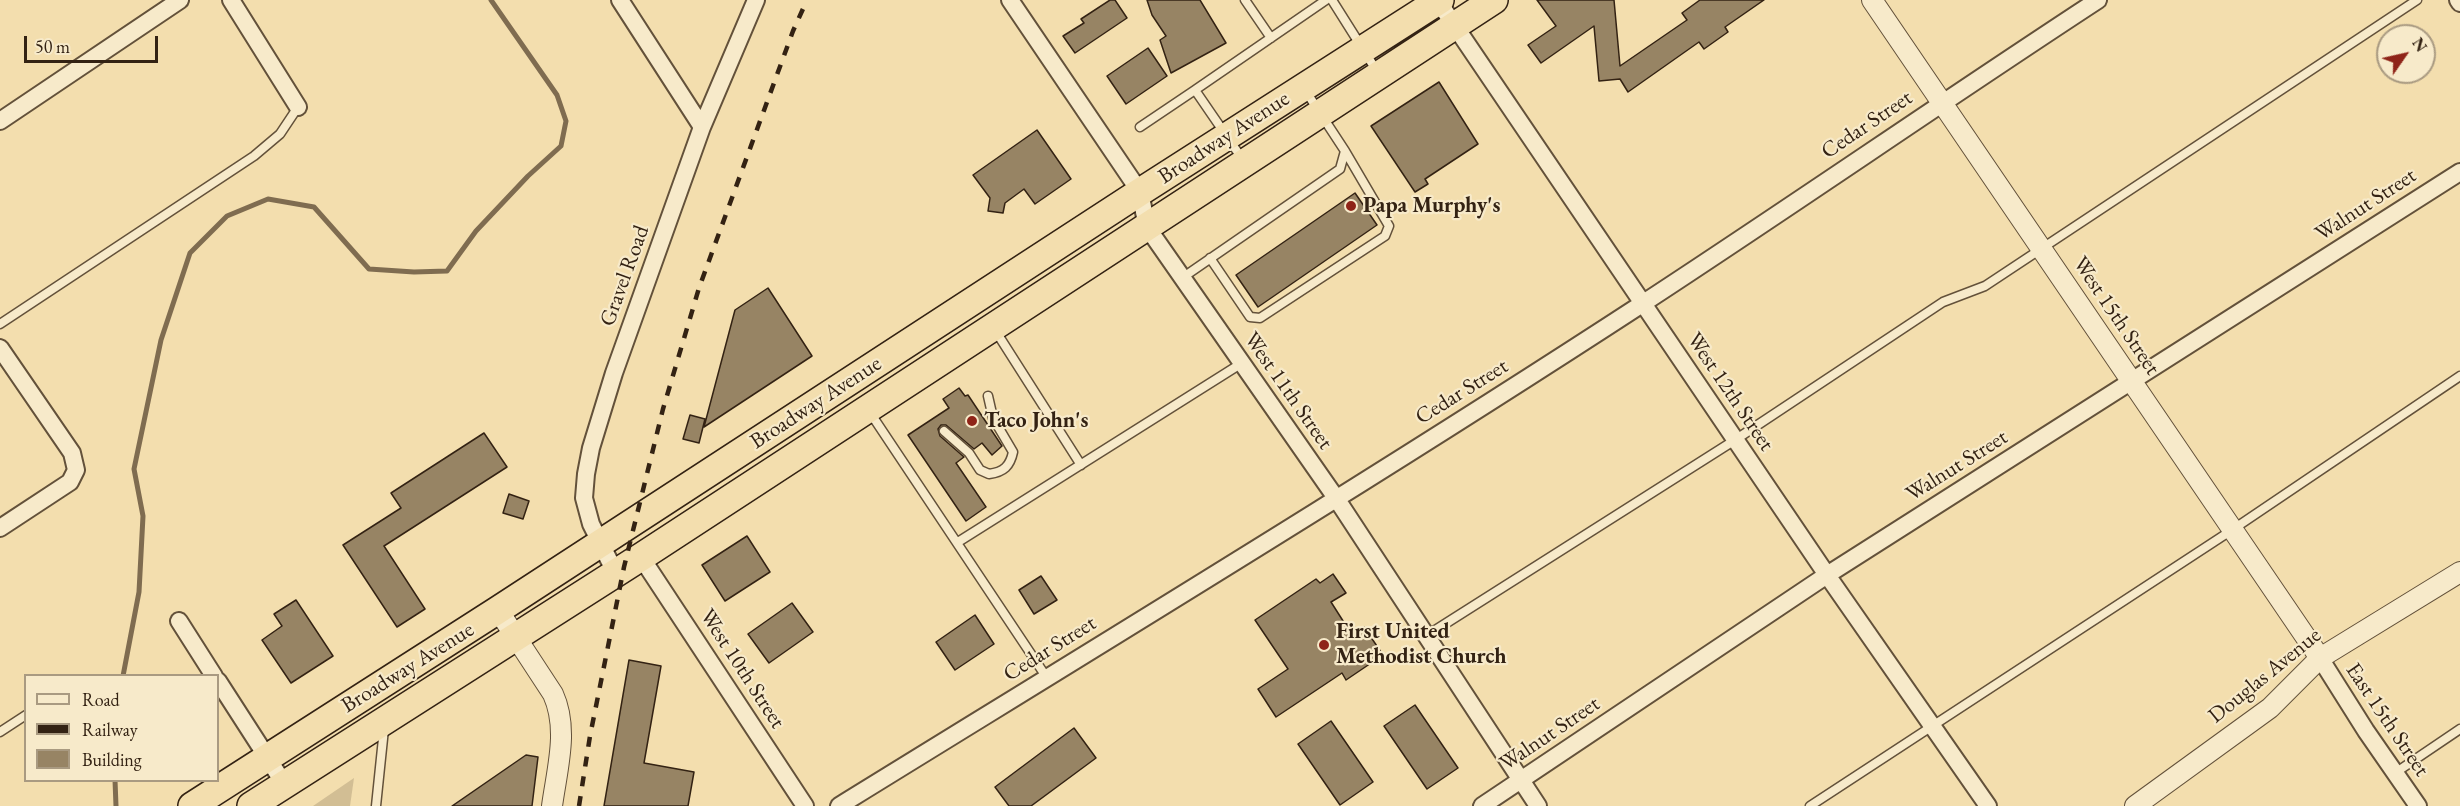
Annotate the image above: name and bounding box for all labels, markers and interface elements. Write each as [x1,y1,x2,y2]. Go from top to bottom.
scale bar [27,24,160,62]
north arrow [2376,24,2436,84]
text: N [2407,34,2432,56]
text: 50 m [35,35,70,58]
street label: Cedar Street [1817,85,1917,165]
street label: Broadway Avenue [1153,86,1295,190]
street label: Walnut Street [2311,163,2421,247]
place label: Papa Murphy's [1363,193,1500,219]
marker: Papa Murphy's [1344,199,1358,213]
street label: Gravel Road [595,222,655,330]
street label: West 15th Street [2067,252,2165,380]
street label: West 11th Street [1238,327,1338,455]
street label: West 12th Street [1681,328,1779,456]
street label: Broadway Avenue [745,351,887,455]
street label: Cedar Street [1411,353,1513,431]
place label: Taco John's [984,408,1088,434]
marker: Taco John's [965,414,979,428]
street label: Walnut Street [1901,424,2013,508]
street label: West 10th Street [694,604,790,734]
street label: Cedar Street [999,610,1101,688]
street label: Broadway Avenue [337,617,479,719]
place label: First United Methodist Church [1336,619,1507,670]
street label: Douglas Avenue [2203,623,2327,729]
marker: First United Methodist Church [1317,638,1331,652]
street label: East 15th Street [2339,658,2435,782]
legend [24,674,219,782]
text: Road [82,688,120,711]
street label: Walnut Street [1495,691,1605,777]
text: Railway [82,718,138,741]
text: Building [82,748,142,771]

